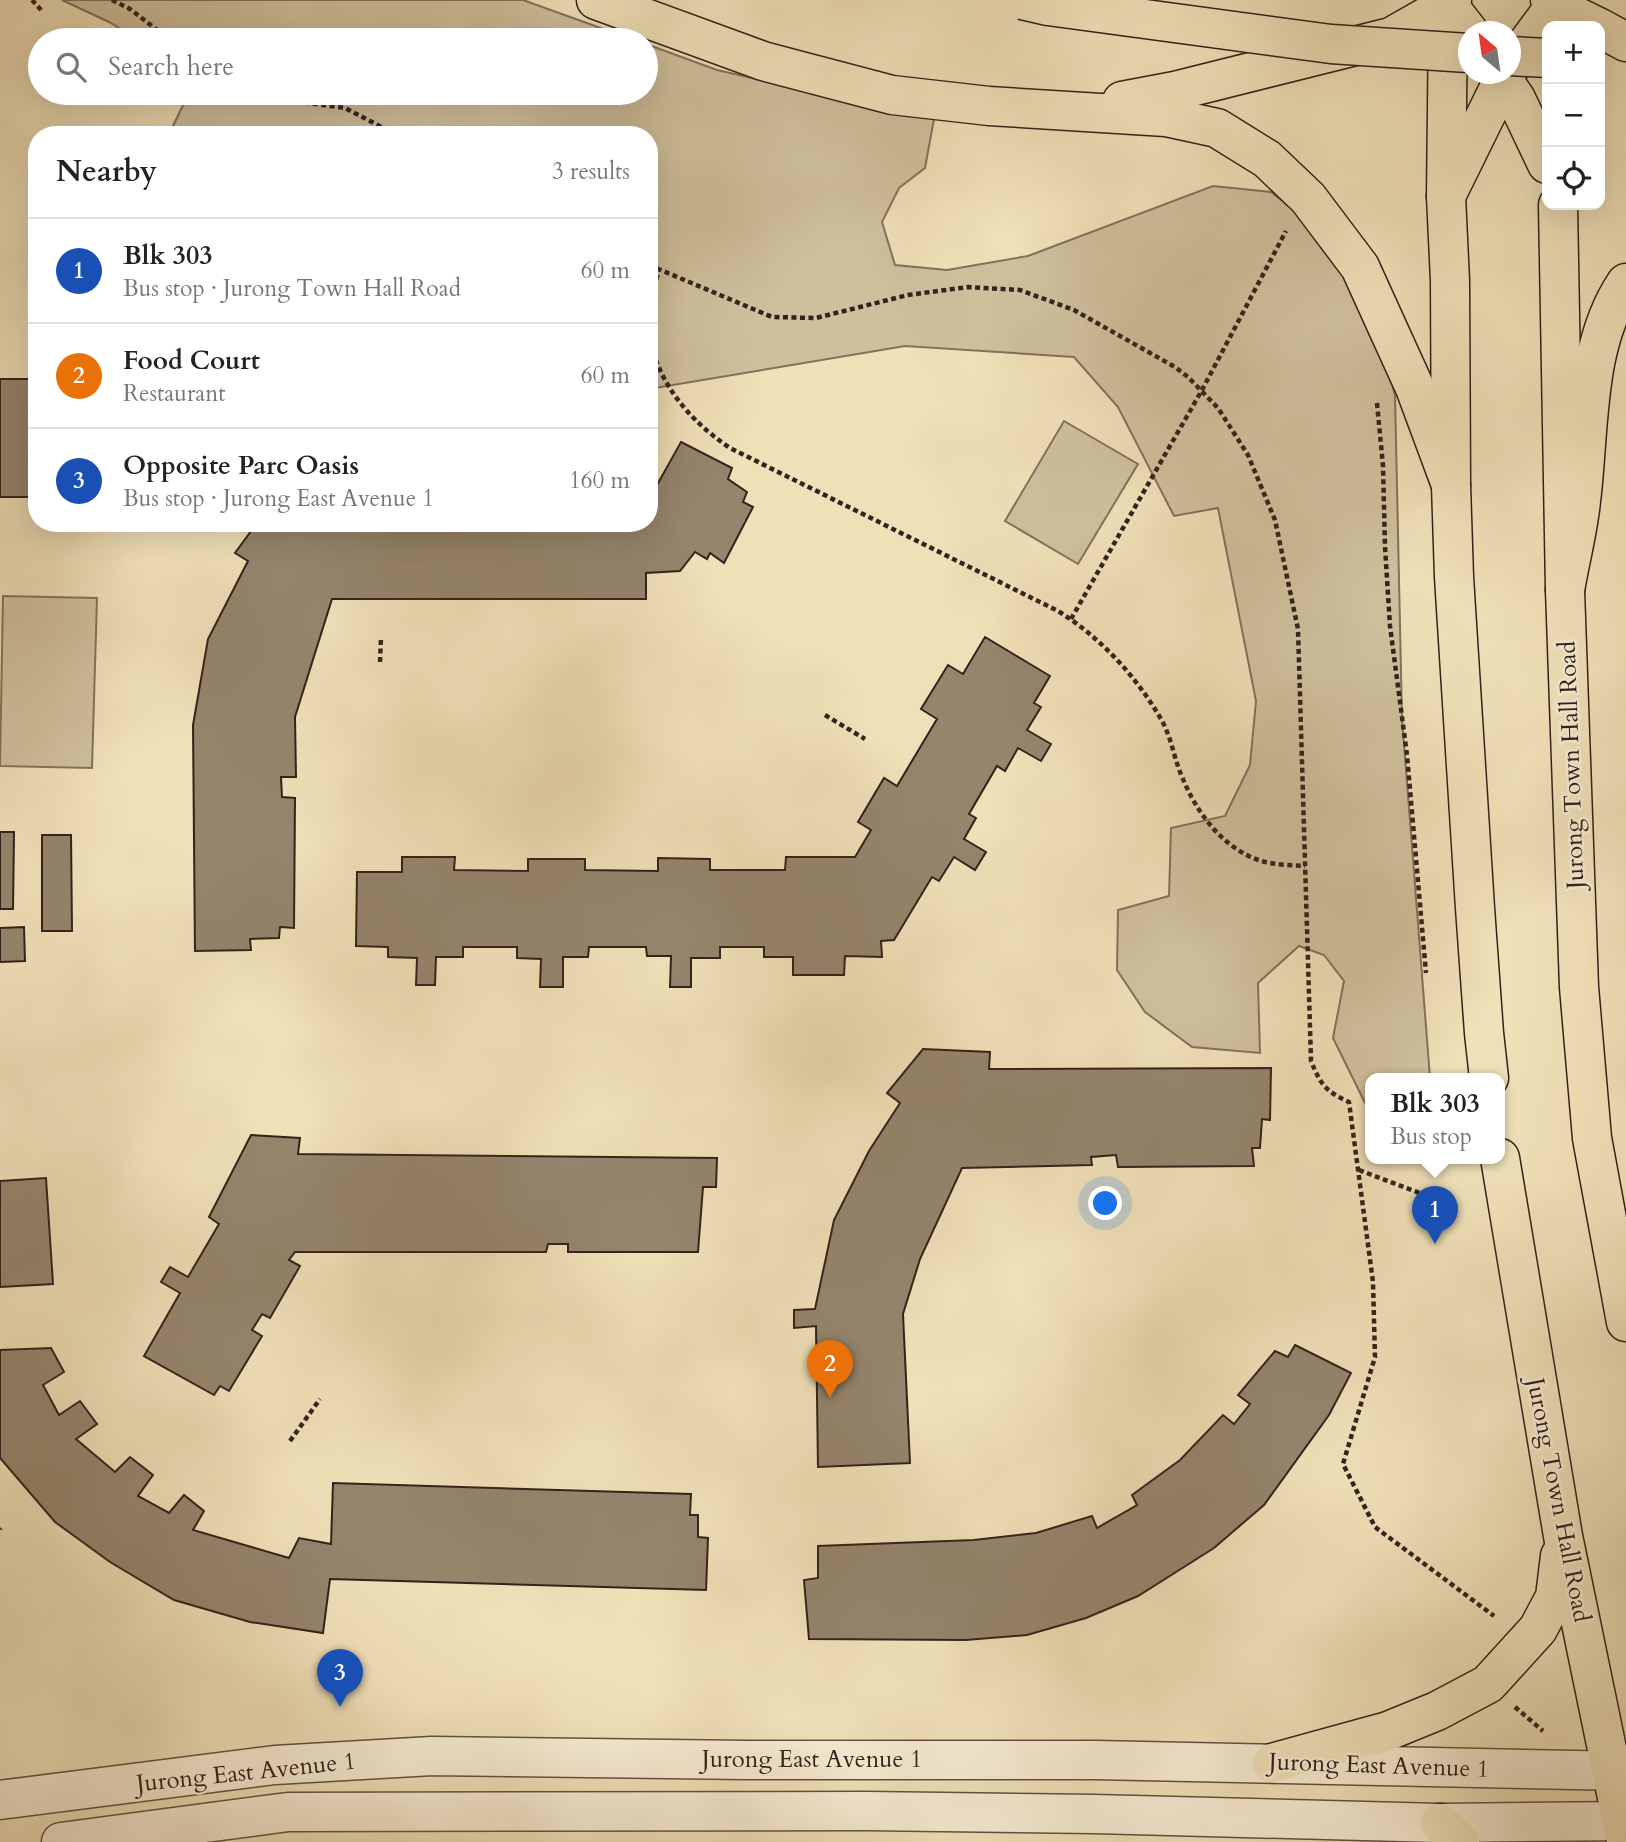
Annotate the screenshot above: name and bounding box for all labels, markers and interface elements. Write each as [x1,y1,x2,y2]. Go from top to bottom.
north arrow [1458,21,1521,84]
map controls [1542,21,1605,210]
button: + [1542,21,1605,84]
search box [28,28,658,105]
icon: search [52,48,90,86]
text: Search here [108,49,234,84]
button: − [1542,84,1605,147]
button: locate [1542,147,1605,210]
text: Nearby [56,151,157,192]
text: 3 results [552,156,630,187]
text: Blk 303 [123,238,213,273]
text: 1 [73,255,85,286]
text: 60 m [581,255,630,286]
text: Bus stop · Jurong Town Hall Road [123,273,461,304]
text: Food Court [123,343,260,378]
text: 2 [73,360,85,391]
text: 60 m [581,360,630,391]
text: Restaurant [123,378,226,409]
text: Opposite Parc Oasis [123,448,359,483]
text: 3 [73,465,85,496]
text: 160 m [569,465,630,496]
text: Bus stop · Jurong East Avenue 1 [123,483,434,514]
street label: Jurong Town Hall Road [1551,640,1592,893]
popup [1365,1073,1505,1164]
text: Blk 303 [1390,1086,1480,1121]
text: Bus stop [1390,1121,1472,1152]
your location [1088,1186,1122,1220]
pin: 1 [1412,1186,1458,1244]
pin: 2 [807,1340,853,1398]
street label: Jurong Town Hall Road [1518,1372,1598,1625]
pin: 3 [317,1649,363,1707]
street label: Jurong East Avenue 1 [699,1743,922,1776]
street label: Jurong East Avenue 1 [132,1745,357,1801]
street label: Jurong East Avenue 1 [1265,1745,1490,1786]

